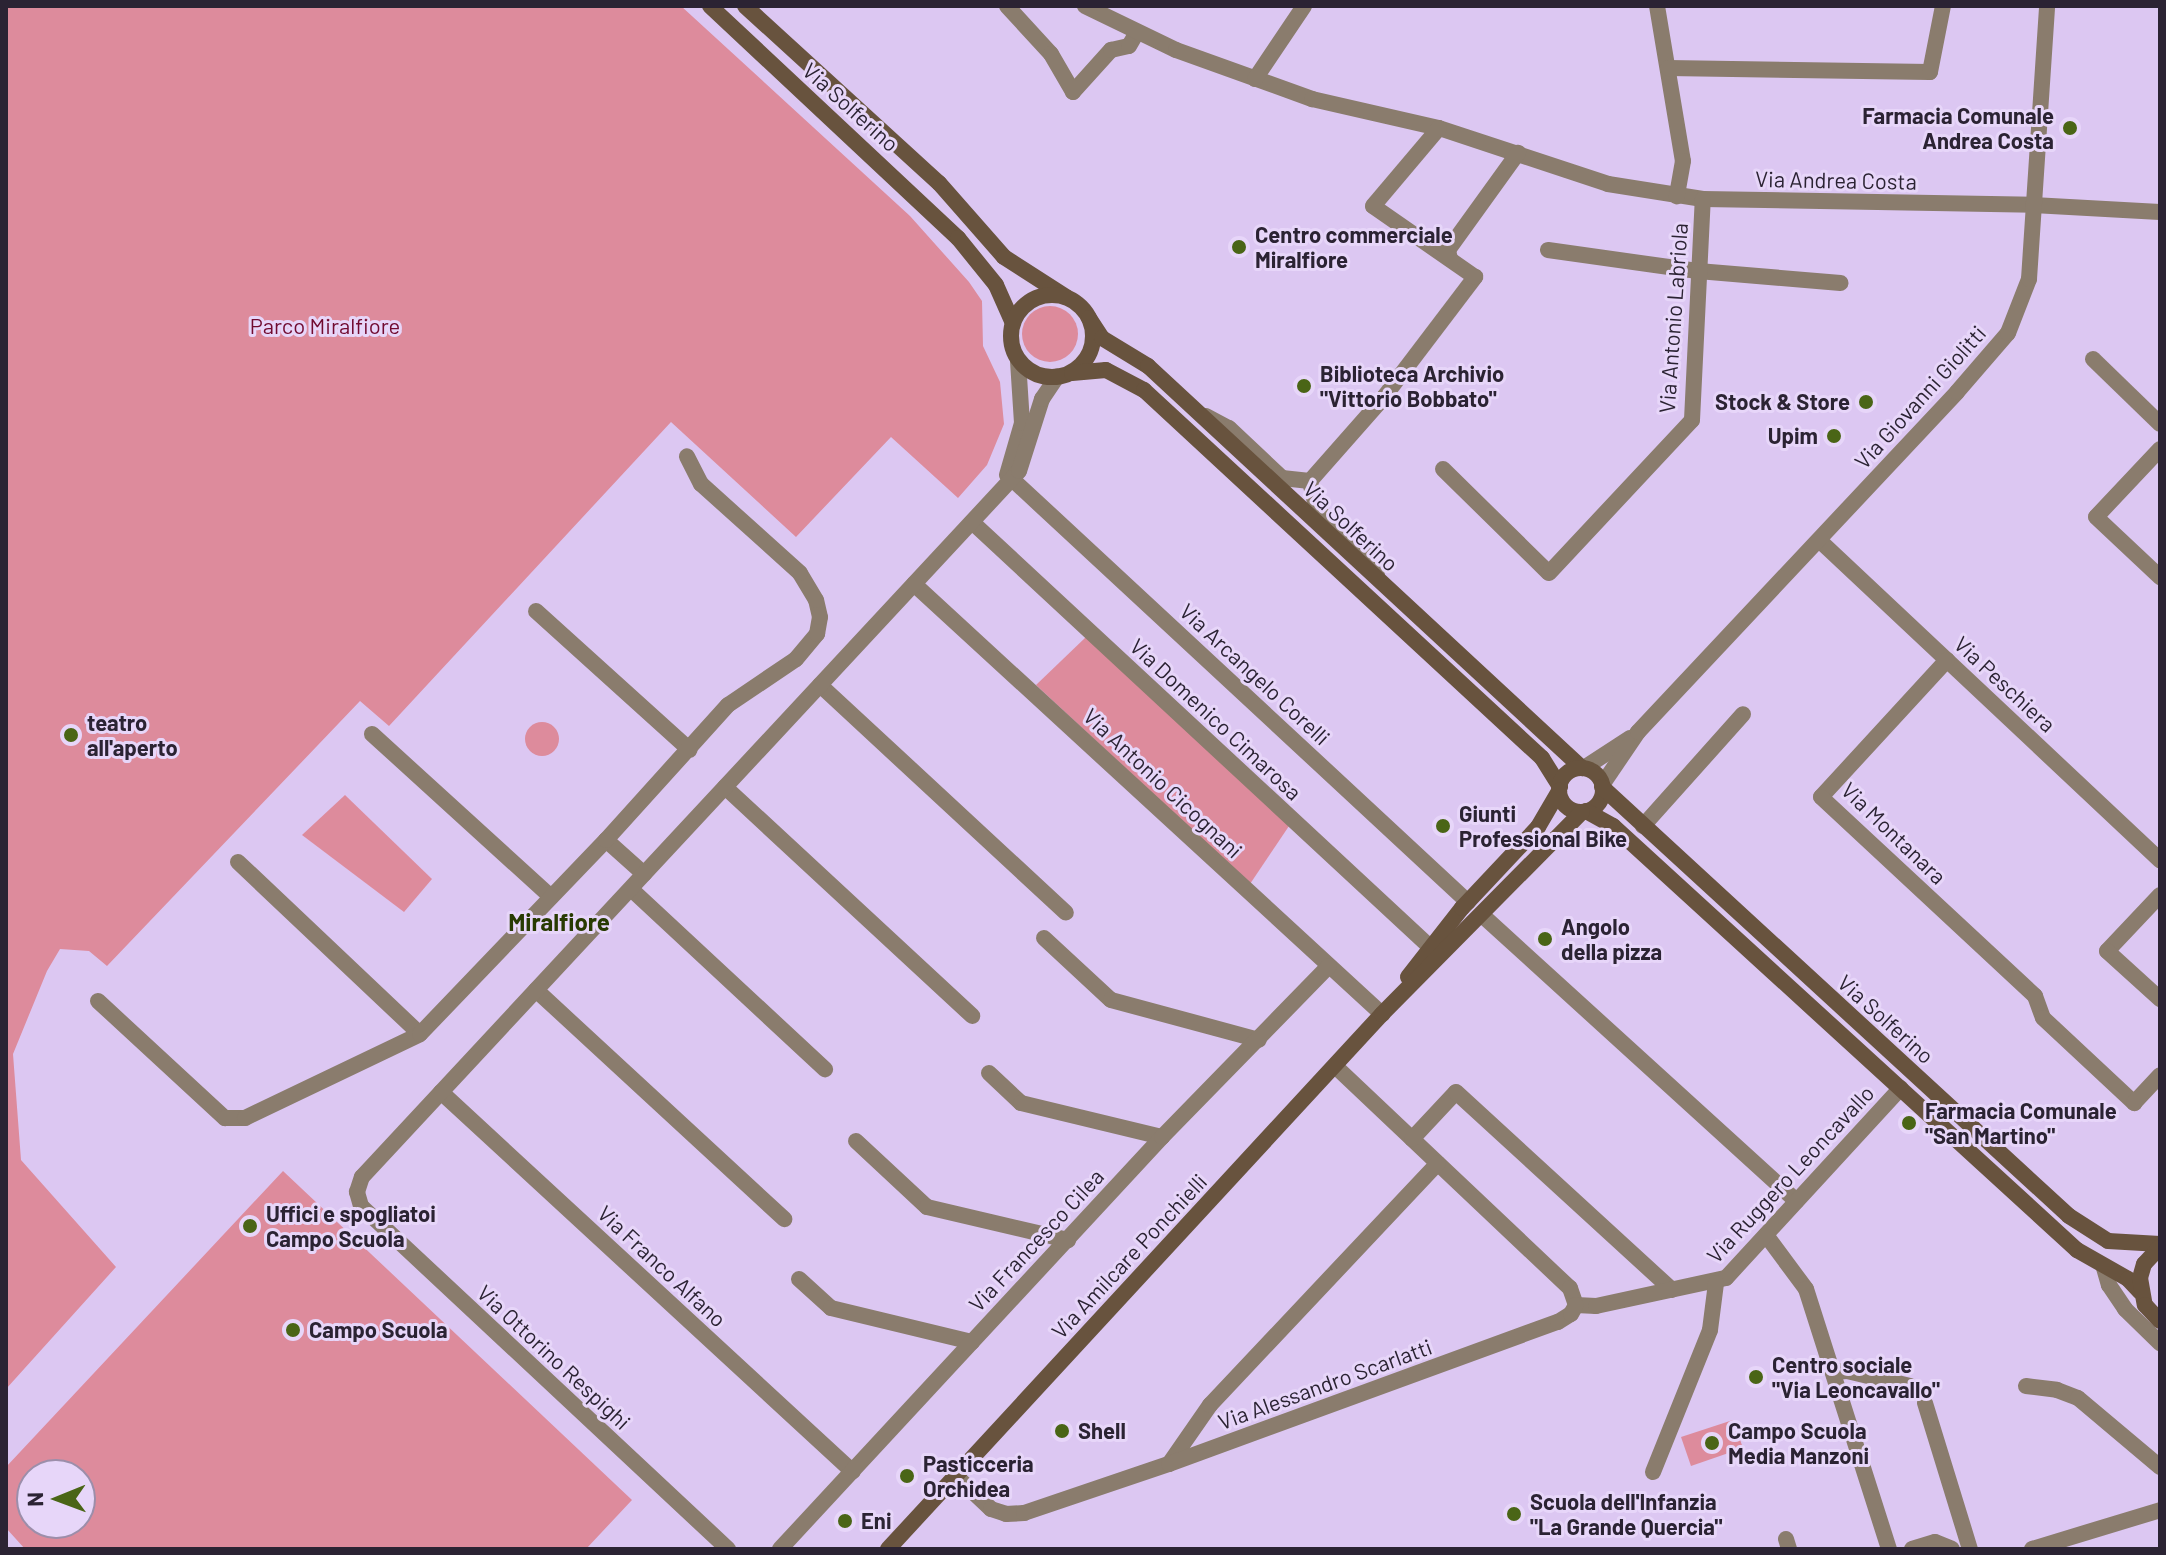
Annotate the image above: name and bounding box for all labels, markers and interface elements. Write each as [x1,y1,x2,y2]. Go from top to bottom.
street label: Via Solferino [798,57,904,157]
place label: Farmacia Comunale Andrea Costa [1862,102,2054,154]
marker: Farmacia Comunale Andrea Costa [2061,119,2079,137]
street label: Via Andrea Costa [1755,165,1917,195]
place label: Centro commerciale Miralfiore [1255,221,1453,272]
street label: Via Antonio Labriola [1653,222,1693,414]
marker: Centro commerciale Miralfiore [1230,238,1248,256]
park label: Parco Miralfiore [250,313,400,339]
street label: Via Giovanni Giolitti [1849,320,1991,474]
place label: Biblioteca Archivio "Vittorio Bobbato" [1320,360,1504,412]
marker: Biblioteca Archivio "Vittorio Bobbato" [1295,377,1313,395]
place label: Stock & Store [1715,389,1850,415]
marker: Stock & Store [1857,393,1875,411]
place label: Upim [1768,423,1818,449]
marker: Upim [1825,427,1843,445]
street label: Via Solferino [1298,475,1404,577]
street label: Via Arcangelo Corelli [1174,598,1336,750]
street label: Via Peschiera [1949,630,2061,738]
street label: Via Domenico Cimarosa [1125,633,1307,805]
street label: Via Antonio Cicognani [1078,703,1248,863]
place label: teatro all'aperto [87,709,178,760]
marker: teatro all'aperto [62,726,80,744]
street label: Via Montanara [1836,776,1952,890]
place label: Giunti Professional Bike [1459,800,1627,852]
marker: Giunti Professional Bike [1434,817,1452,835]
district label: Miralfiore [508,908,610,936]
place label: Angolo della pizza [1561,913,1662,964]
marker: Angolo della pizza [1536,930,1554,948]
street label: Via Solferino [1833,969,1939,1069]
street label: Via Ruggero Leoncavallo [1701,1080,1879,1268]
place label: Farmacia Comunale "San Martino" [1925,1097,2117,1148]
marker: Farmacia Comunale "San Martino" [1900,1114,1918,1132]
street label: Via Francesco Cilea [963,1163,1109,1317]
street label: Via Amilcare Ponchielli [1046,1168,1212,1344]
place label: Uffici e spogliatoi Campo Scuola [266,1200,436,1252]
street label: Via Franco Alfano [592,1200,732,1332]
marker: Uffici e spogliatoi Campo Scuola [241,1217,259,1235]
street label: Via Ottorino Respighi [472,1279,636,1435]
place label: Campo Scuola [309,1317,448,1343]
marker: Campo Scuola [284,1321,302,1339]
street label: Via Alessandro Scarlatti [1214,1333,1436,1435]
place label: Centro sociale "Via Leoncavallo" [1772,1351,1940,1402]
marker: Centro sociale "Via Leoncavallo" [1747,1368,1765,1386]
place label: Campo Scuola Media Manzoni [1728,1417,1869,1468]
place label: Shell [1078,1418,1126,1444]
marker: Shell [1053,1422,1071,1440]
marker: Campo Scuola Media Manzoni [1703,1434,1721,1452]
place label: Pasticceria Orchidea [923,1450,1034,1502]
north arrow [16,1459,96,1539]
marker: Pasticceria Orchidea [898,1467,916,1485]
place label: Scuola dell'Infanzia "La Grande Quercia" [1530,1488,1722,1540]
text: N [21,1492,47,1507]
marker: Scuola dell'Infanzia "La Grande Quercia" [1505,1505,1523,1523]
place label: Eni [861,1508,891,1534]
marker: Eni [836,1512,854,1530]

